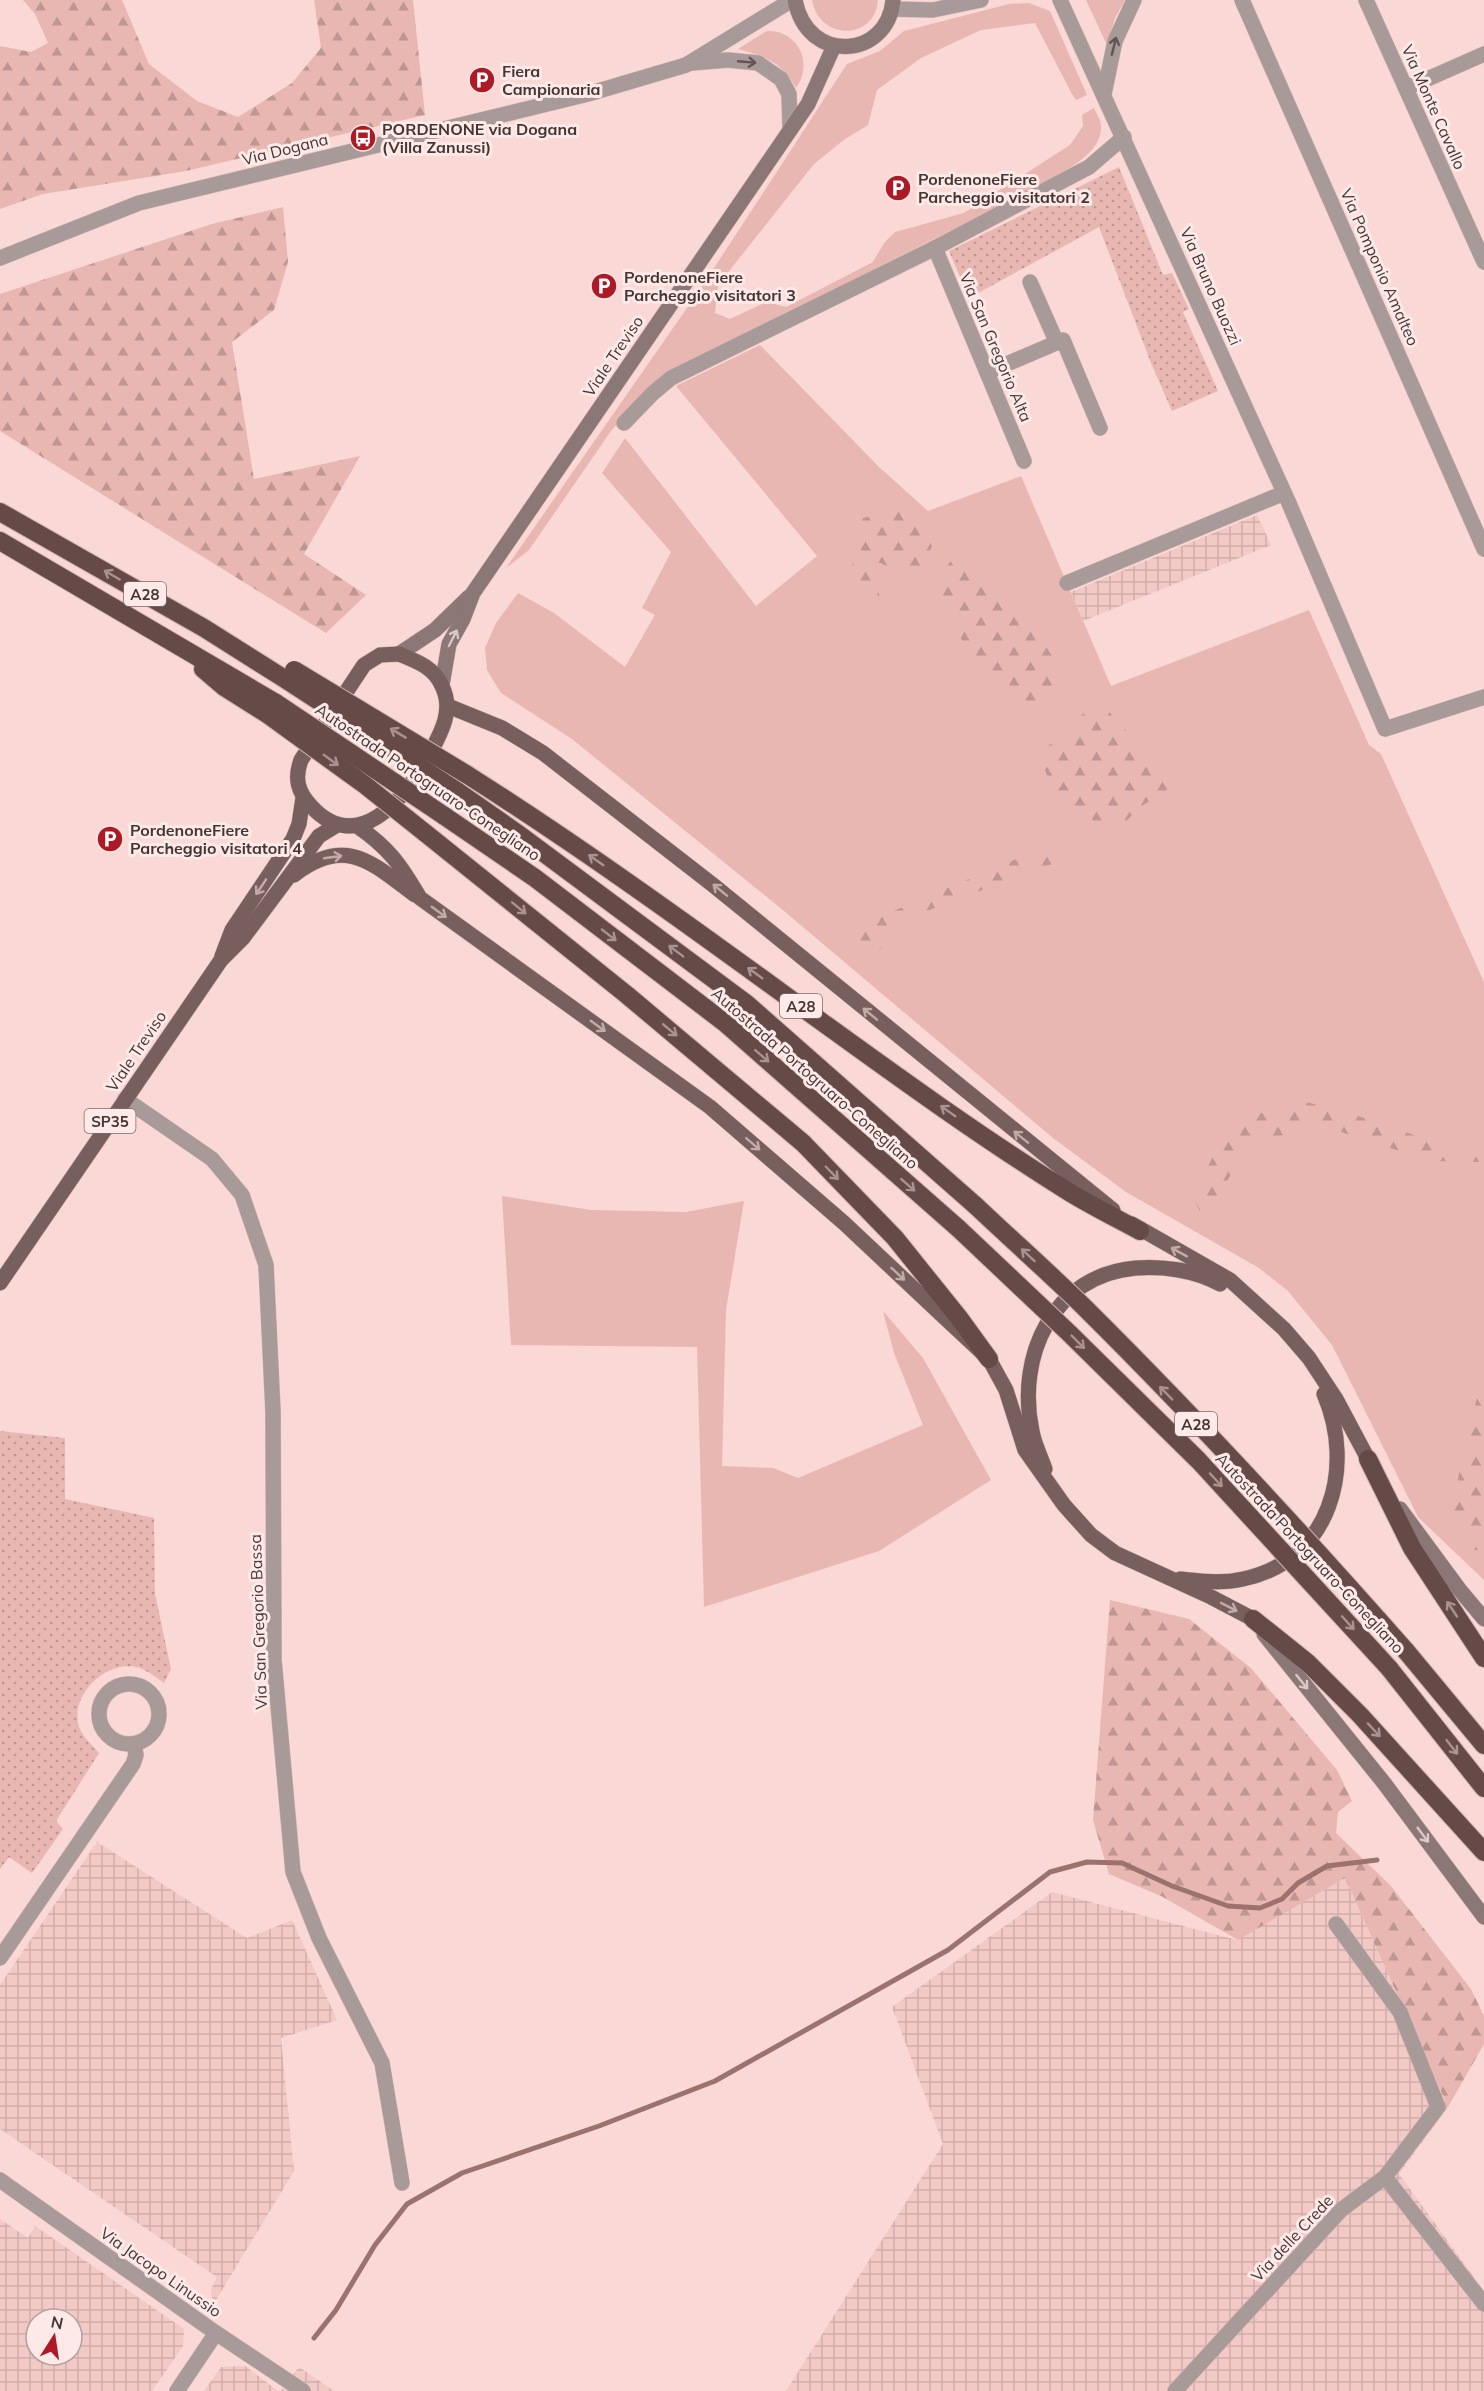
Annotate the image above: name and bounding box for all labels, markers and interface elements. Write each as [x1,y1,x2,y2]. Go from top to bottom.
one-way arrow [1109,36,1121,55]
street label: Via Monte Cavallo [1398,42,1470,172]
one-way arrow [737,57,757,68]
place label: Fiera Campionaria [502,61,601,99]
parking icon: Fiera Campionaria [467,65,497,95]
place label: PORDENONE via Dogana (Villa Zanussi) [382,119,577,157]
bus stop icon: PORDENONE via Dogana (Villa Zanussi) [348,123,378,153]
street label: Via Dogana [240,129,330,169]
place label: PordenoneFiere Parcheggio visitatori 2 [918,169,1090,207]
parking icon: PordenoneFiere Parcheggio visitatori 2 [883,173,913,203]
street label: Via Pomponio Amalteo [1336,185,1424,349]
street label: Via Bruno Buozzi [1176,224,1246,348]
place label: PordenoneFiere Parcheggio visitatori 3 [624,267,796,305]
street label: Via San Gregorio Alta [955,269,1037,425]
parking icon: PordenoneFiere Parcheggio visitatori 3 [589,271,619,301]
street label: Viale Treviso [579,312,647,400]
one-way arrow [104,569,121,581]
road number: A28 [124,582,166,606]
one-way arrow [448,629,460,647]
street label: Autostrada Portogruaro-Conegliano [312,699,544,865]
one-way arrow [390,727,407,739]
one-way arrow [323,754,339,766]
place label: PordenoneFiere Parcheggio visitatori 4 [130,820,302,858]
parking icon: PordenoneFiere Parcheggio visitatori 4 [95,824,125,854]
one-way arrow [323,851,342,862]
one-way arrow [589,854,605,866]
one-way arrow [255,878,267,895]
one-way arrow [712,884,728,897]
one-way arrow [510,901,526,914]
one-way arrow [431,906,447,918]
one-way arrow [601,928,617,941]
one-way arrow [669,944,685,957]
one-way arrow [748,967,764,979]
street label: Autostrada Portogruaro-Conegliano [708,983,922,1173]
road number: A28 [780,994,822,1018]
street label: Viale Treviso [102,1007,170,1095]
one-way arrow [863,1008,879,1021]
one-way arrow [589,1020,605,1032]
one-way arrow [662,1024,678,1037]
one-way arrow [754,1049,769,1063]
one-way arrow [940,1105,957,1117]
road number: SP35 [84,1109,136,1133]
one-way arrow [1014,1131,1030,1144]
one-way arrow [745,1137,760,1151]
one-way arrow [825,1165,840,1180]
one-way arrow [900,1177,916,1191]
one-way arrow [1171,1246,1188,1258]
one-way arrow [1021,1248,1036,1262]
one-way arrow [890,1267,905,1281]
one-way arrow [1071,1334,1086,1349]
one-way arrow [1159,1385,1174,1400]
road number: A28 [1175,1412,1217,1436]
street label: Autostrada Portogruaro-Conegliano [1212,1449,1408,1657]
one-way arrow [1209,1472,1223,1487]
street label: Via San Gregorio Bassa [245,1534,271,1710]
one-way arrow [1220,1601,1238,1613]
one-way arrow [1446,1601,1458,1618]
one-way arrow [1341,1615,1355,1630]
one-way arrow [1295,1674,1308,1690]
one-way arrow [1366,1722,1381,1737]
one-way arrow [1445,1739,1458,1755]
one-way arrow [1417,1827,1429,1843]
street label: Via delle Crede [1247,2191,1337,2285]
street label: Via Jacopo Linussio [97,2223,225,2321]
north arrow [24,2307,84,2367]
text: N [49,2311,65,2333]

